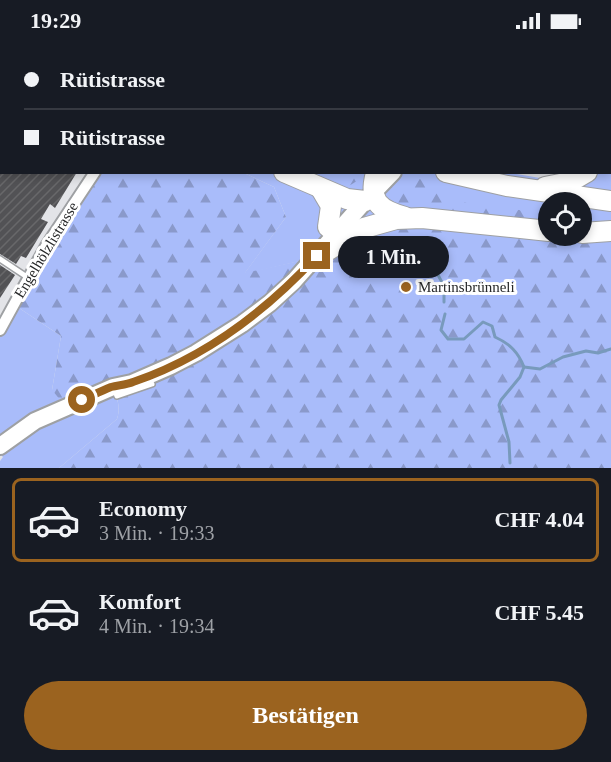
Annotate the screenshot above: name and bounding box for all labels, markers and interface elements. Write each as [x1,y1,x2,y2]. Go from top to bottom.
text: 19:29 [30,8,81,33]
text: Rütistrasse [60,67,165,92]
text: Rütistrasse [60,125,165,150]
map controls [538,192,592,246]
button: locate [538,192,592,246]
street label: Engelhölzlistrasse [11,199,81,301]
callout: 1 Min. [338,235,449,277]
route end [303,242,330,269]
text: 1 Min. [366,246,421,268]
place label: Martinsbrünneli [418,279,515,295]
marker: Martinsbrünneli [399,280,413,294]
route start [68,386,95,413]
icon: car [27,493,81,547]
text: Economy [99,496,187,521]
text: CHF 4.04 [494,507,584,532]
text: 3 Min. · 19:33 [99,522,215,544]
icon: car [27,586,81,640]
text: Komfort [99,589,181,614]
text: CHF 5.45 [494,600,584,625]
text: 4 Min. · 19:34 [99,615,215,637]
button: Bestätigen [24,681,587,750]

